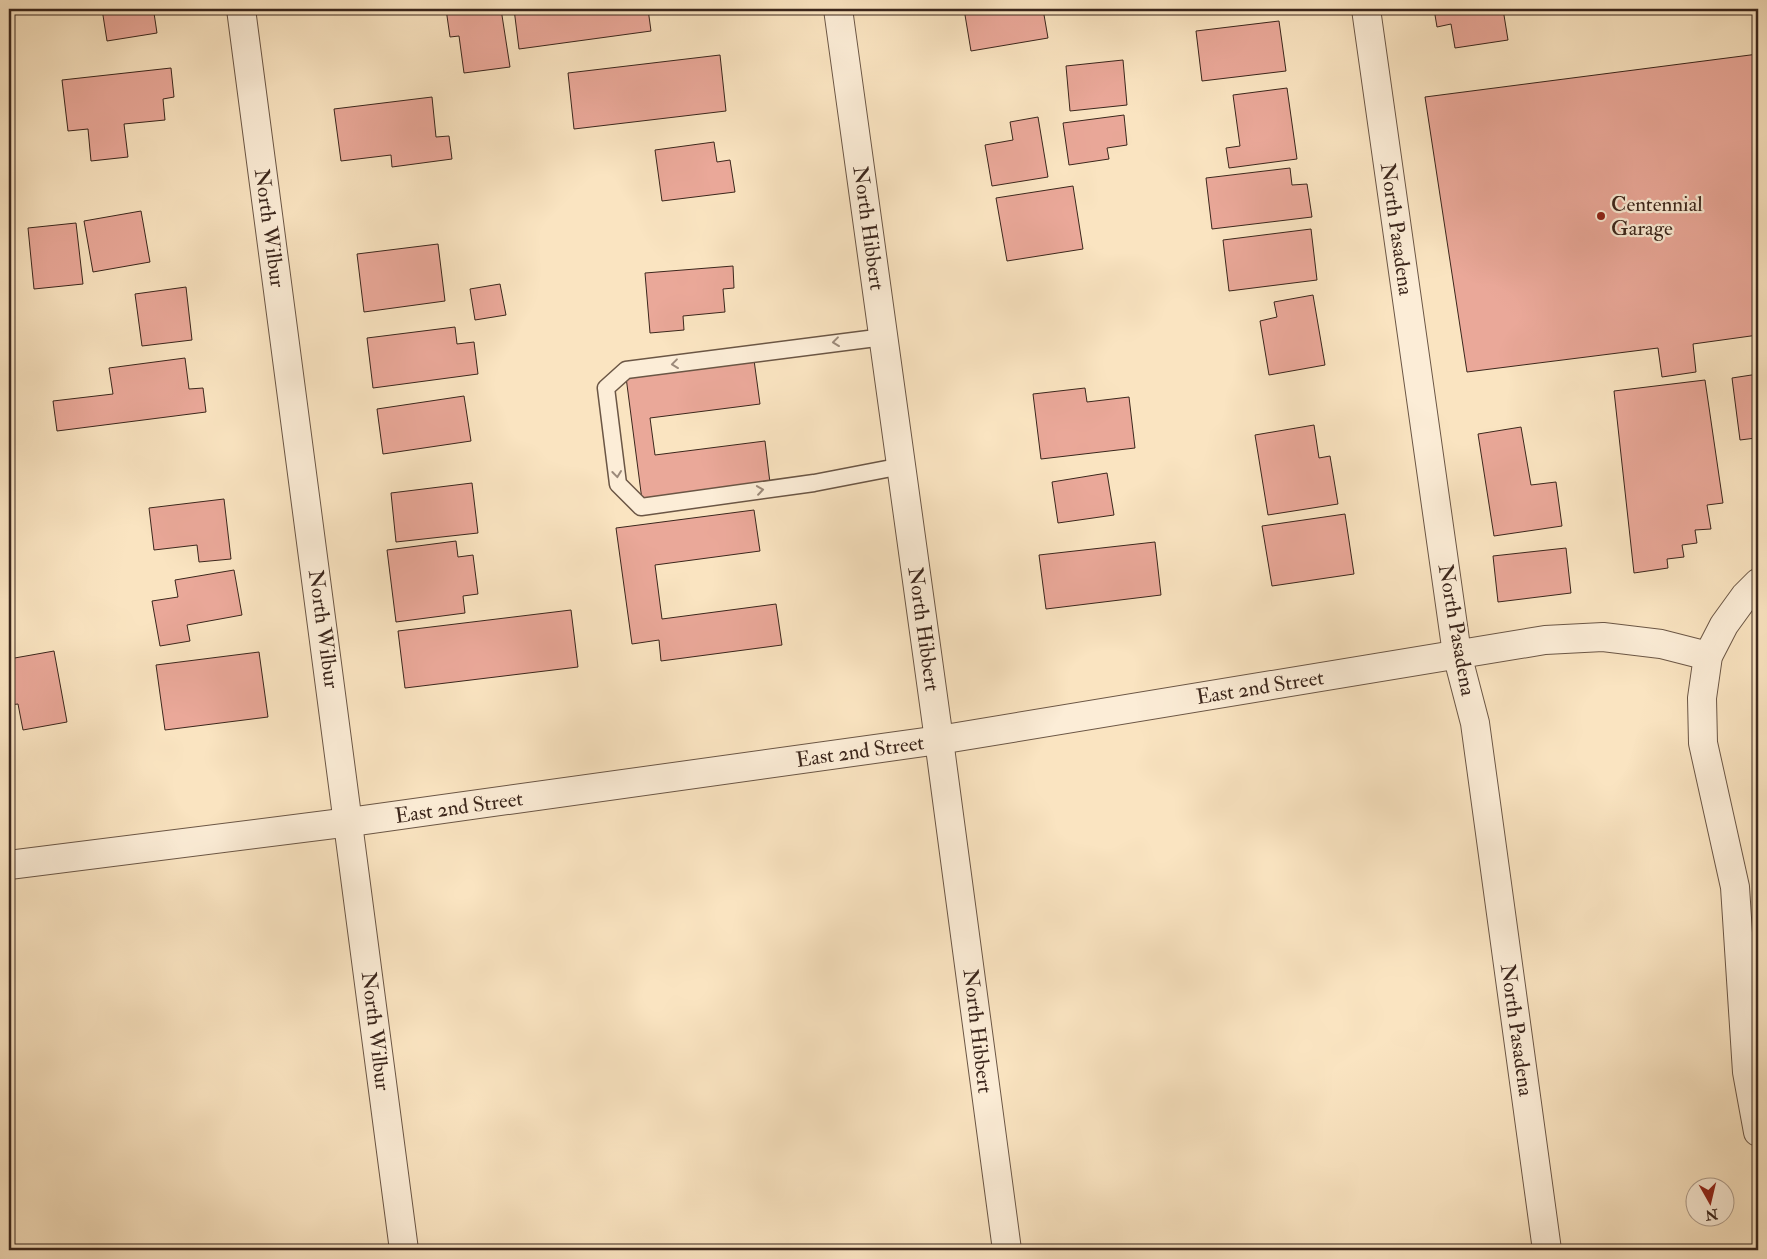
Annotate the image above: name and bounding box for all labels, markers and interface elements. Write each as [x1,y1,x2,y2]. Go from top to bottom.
street label: North Pasadena [1374,161,1419,297]
street label: North Hibbert [846,164,891,292]
street label: North Wilbur [248,167,291,289]
place label: Centennial Garage [1611,191,1703,242]
marker: Centennial Garage [1595,210,1607,222]
one-way arrow [831,336,839,347]
one-way arrow [670,358,678,369]
one-way arrow [611,470,622,478]
one-way arrow [756,485,764,496]
street label: North Pasadena [1432,562,1481,698]
street label: North Hibbert [901,565,946,693]
street label: North Wilbur [302,568,345,690]
street label: East 2nd Street [1194,664,1326,711]
street label: East 2nd Street [794,729,926,774]
street label: East 2nd Street [393,785,525,830]
street label: North Pasadena [1494,962,1539,1098]
street label: North Hibbert [956,967,999,1095]
street label: North Wilbur [355,970,396,1092]
north arrow [1684,1176,1734,1226]
text: N [1704,1205,1720,1224]

